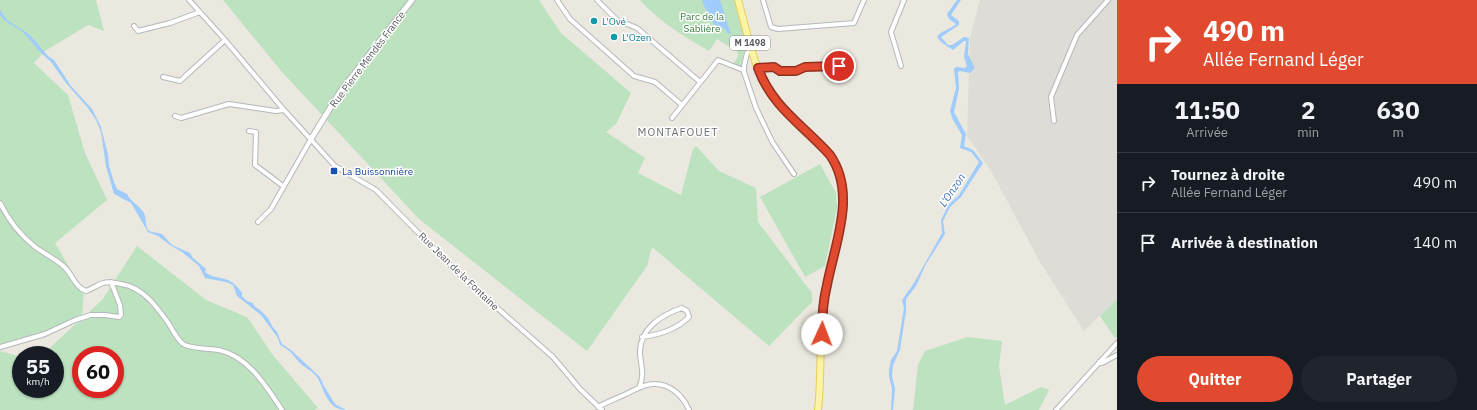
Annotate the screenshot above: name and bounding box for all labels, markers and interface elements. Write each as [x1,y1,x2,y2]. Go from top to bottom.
street label: Rue Pierre Mendès France [327,8,408,110]
park label: Parc de la Sablière [680,10,725,35]
text: 490 m [1203,12,1285,49]
place label: L'Ové [602,15,627,28]
marker: L'Ové [589,16,599,26]
icon: right [1137,16,1189,68]
place label: L'Ozen [622,31,651,44]
marker: L'Ozen [609,32,619,42]
road number: M 1498 [730,36,770,50]
text: Allée Fernand Léger [1203,48,1364,71]
pin [822,49,856,83]
icon: arrive [828,55,850,77]
text: 11:50 [1174,94,1240,126]
text: 2 [1301,94,1315,126]
text: 630 [1376,94,1420,126]
text: Arrivée [1186,124,1228,141]
text: min [1297,124,1319,141]
text: m [1392,124,1404,141]
district label: MONTAFOUET [637,125,719,139]
place label: La Buissonnière [342,165,414,178]
text: Tournez à droite [1171,165,1285,184]
marker: La Buissonnière [329,166,339,176]
water label: L'Onzon [936,170,968,210]
icon: right [1137,172,1159,194]
text: 490 m [1413,173,1457,192]
text: Allée Fernand Léger [1171,184,1287,201]
street label: Rue Jean de la Fontaine [416,229,502,314]
icon: arrive [1137,232,1159,254]
text: Arrivée à destination [1171,233,1318,252]
text: 140 m [1413,233,1457,252]
position arrow [801,313,843,355]
speed limit sign: 60 [72,346,124,398]
text: 55 [26,353,50,380]
button: Quitter [1137,356,1293,402]
button: Partager [1301,356,1457,402]
text: km/h [26,375,50,388]

